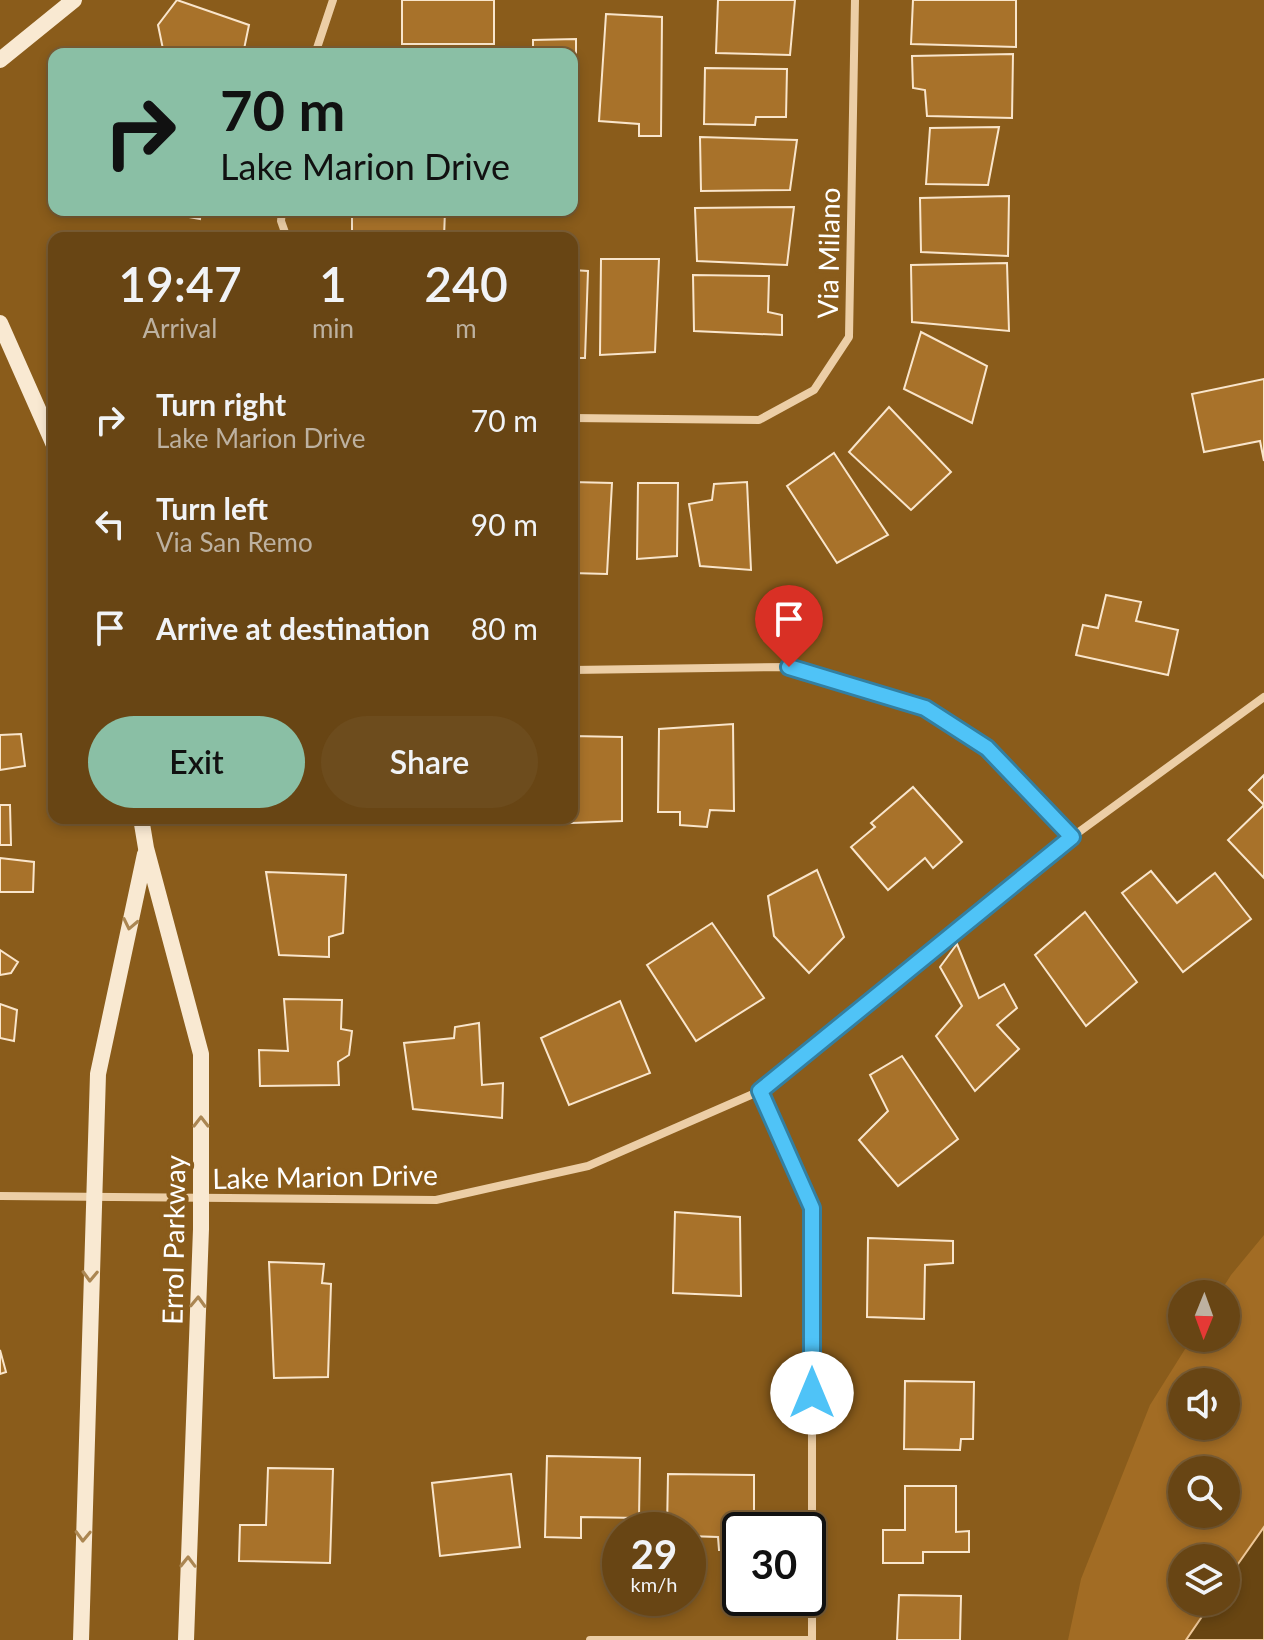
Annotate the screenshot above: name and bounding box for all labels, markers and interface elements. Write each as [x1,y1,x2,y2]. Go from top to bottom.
text: 70 m [220,76,345,143]
icon: right [88,80,192,184]
text: Lake Marion Drive [220,144,510,188]
street label: Via Milano [810,187,846,319]
text: 19:47 [118,255,242,312]
text: 1 [319,255,347,312]
text: 240 [424,255,508,312]
text: Arrival [143,312,217,344]
text: min [312,312,354,344]
text: m [455,312,477,344]
text: Turn right [156,386,286,422]
icon: right [88,398,132,442]
text: 70 m [471,402,538,438]
text: Lake Marion Drive [156,422,365,454]
text: Turn left [156,490,268,526]
icon: left [88,502,132,546]
text: 90 m [471,506,538,542]
text: Via San Remo [156,526,313,558]
pin [755,585,823,667]
icon: arrive [767,597,811,641]
icon: arrive [88,606,132,650]
text: Arrive at destination [156,610,430,646]
text: 80 m [471,610,538,646]
button: Exit [88,716,305,808]
button: Share [321,716,538,808]
one-way arrow [122,918,139,931]
one-way arrow [192,1115,210,1128]
street label: Errol Parkway [155,1154,191,1325]
street label: Lake Marion Drive [212,1157,438,1195]
one-way arrow [82,1270,99,1283]
north arrow [1168,1280,1240,1352]
map controls [1168,1280,1240,1616]
one-way arrow [189,1295,206,1308]
position arrow [770,1351,854,1435]
button: sound [1168,1368,1240,1440]
button: search [1168,1456,1240,1528]
speed limit sign: 30 [722,1512,826,1616]
one-way arrow [75,1530,92,1543]
text: 29 [631,1530,677,1578]
button: layers [1168,1544,1240,1616]
one-way arrow [179,1555,196,1568]
text: km/h [631,1572,677,1596]

